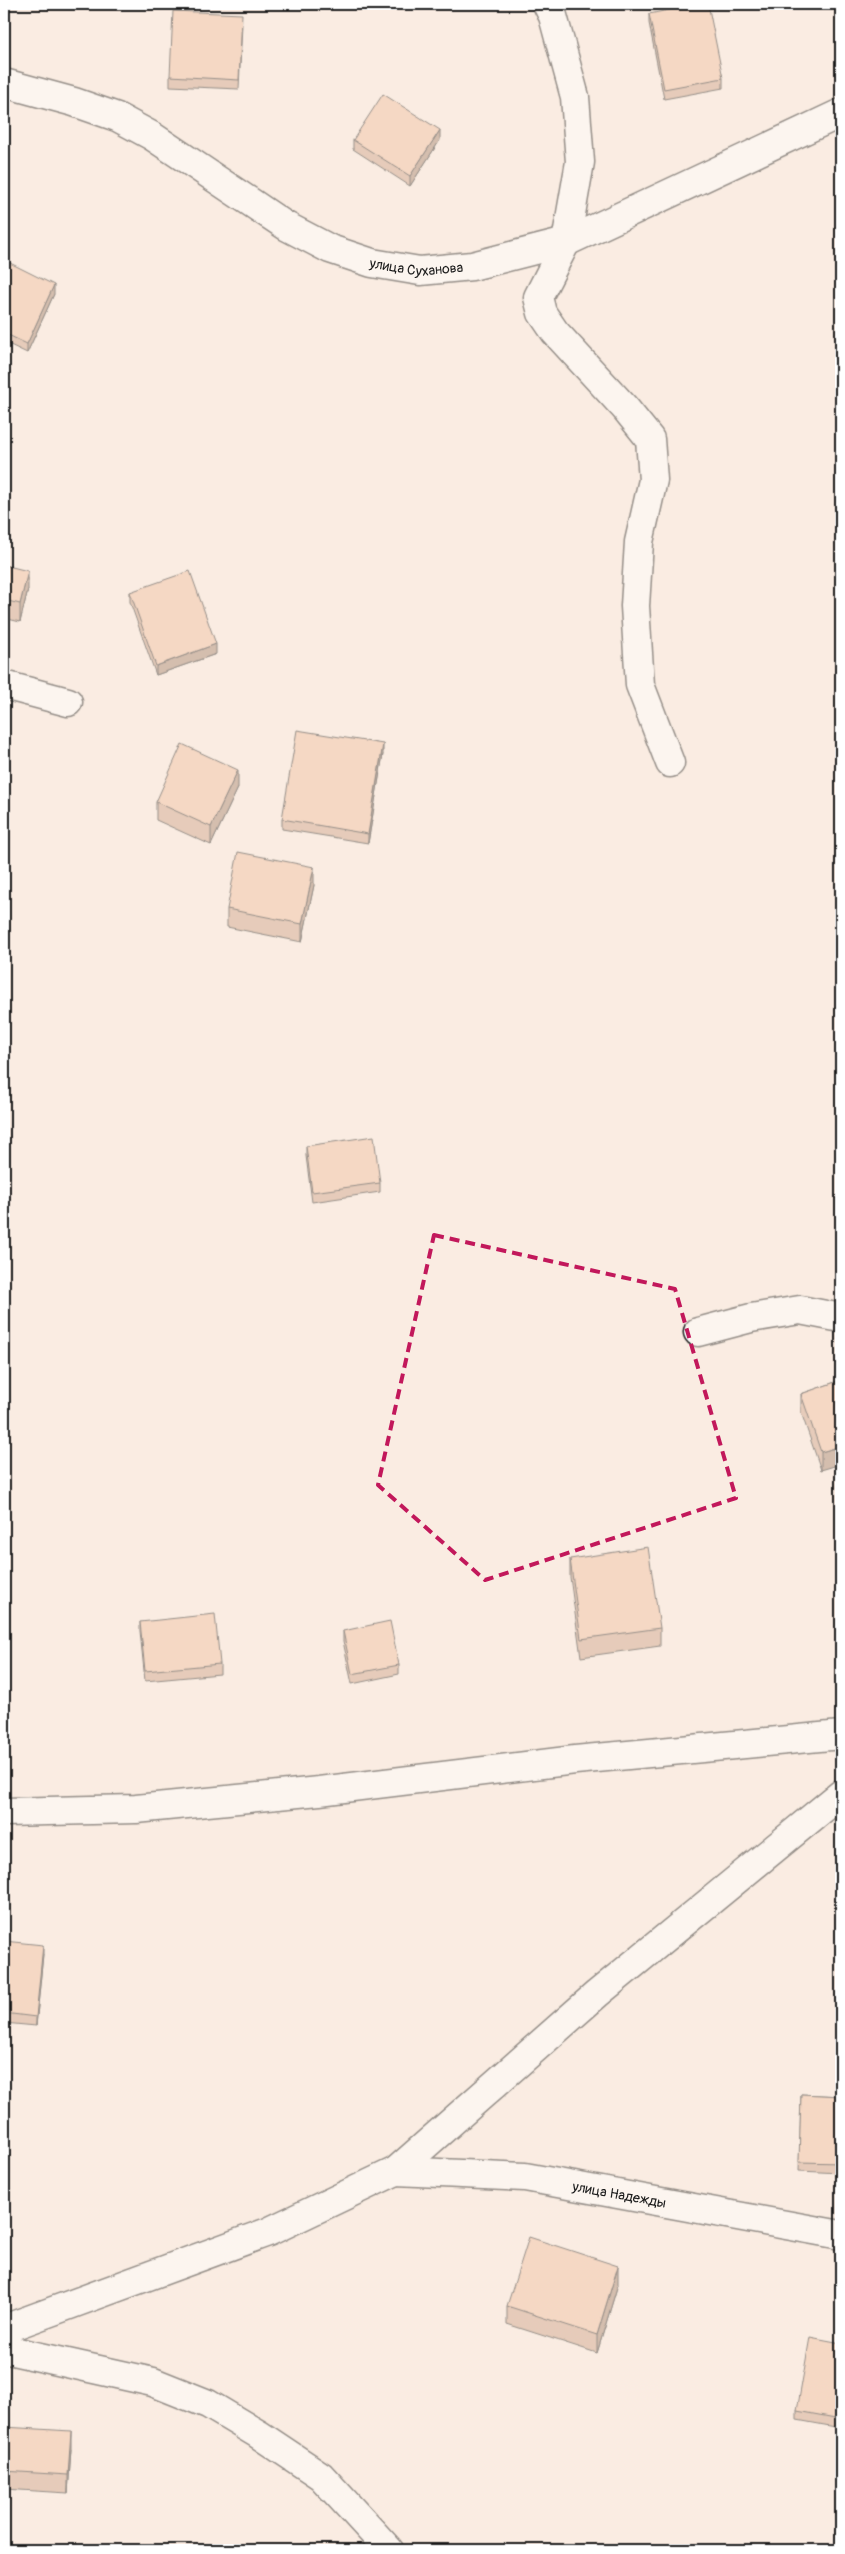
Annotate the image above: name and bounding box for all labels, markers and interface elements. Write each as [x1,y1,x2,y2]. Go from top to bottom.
street label: улица Суханова [367,255,464,280]
street label: улица Надежды [570,2178,667,2212]

